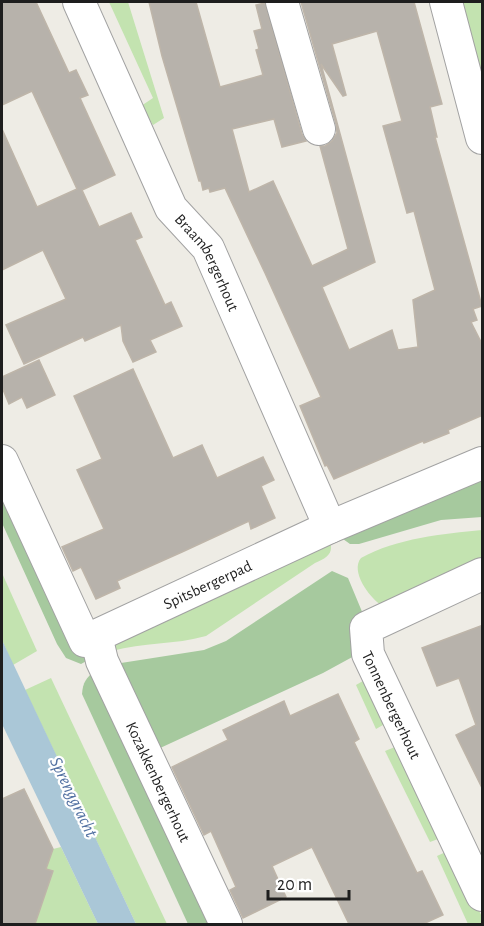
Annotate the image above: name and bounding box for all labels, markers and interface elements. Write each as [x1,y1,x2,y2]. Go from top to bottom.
street label: Braambergerhout [172,211,242,314]
street label: Spitsbergerpad [161,558,254,612]
street label: Tonnenbergerhout [359,649,423,761]
street label: Kozakkenbergerhout [123,719,193,844]
water label: Sprenggracht [46,754,100,841]
scale bar [268,863,349,901]
text: 20 m [277,876,312,894]

